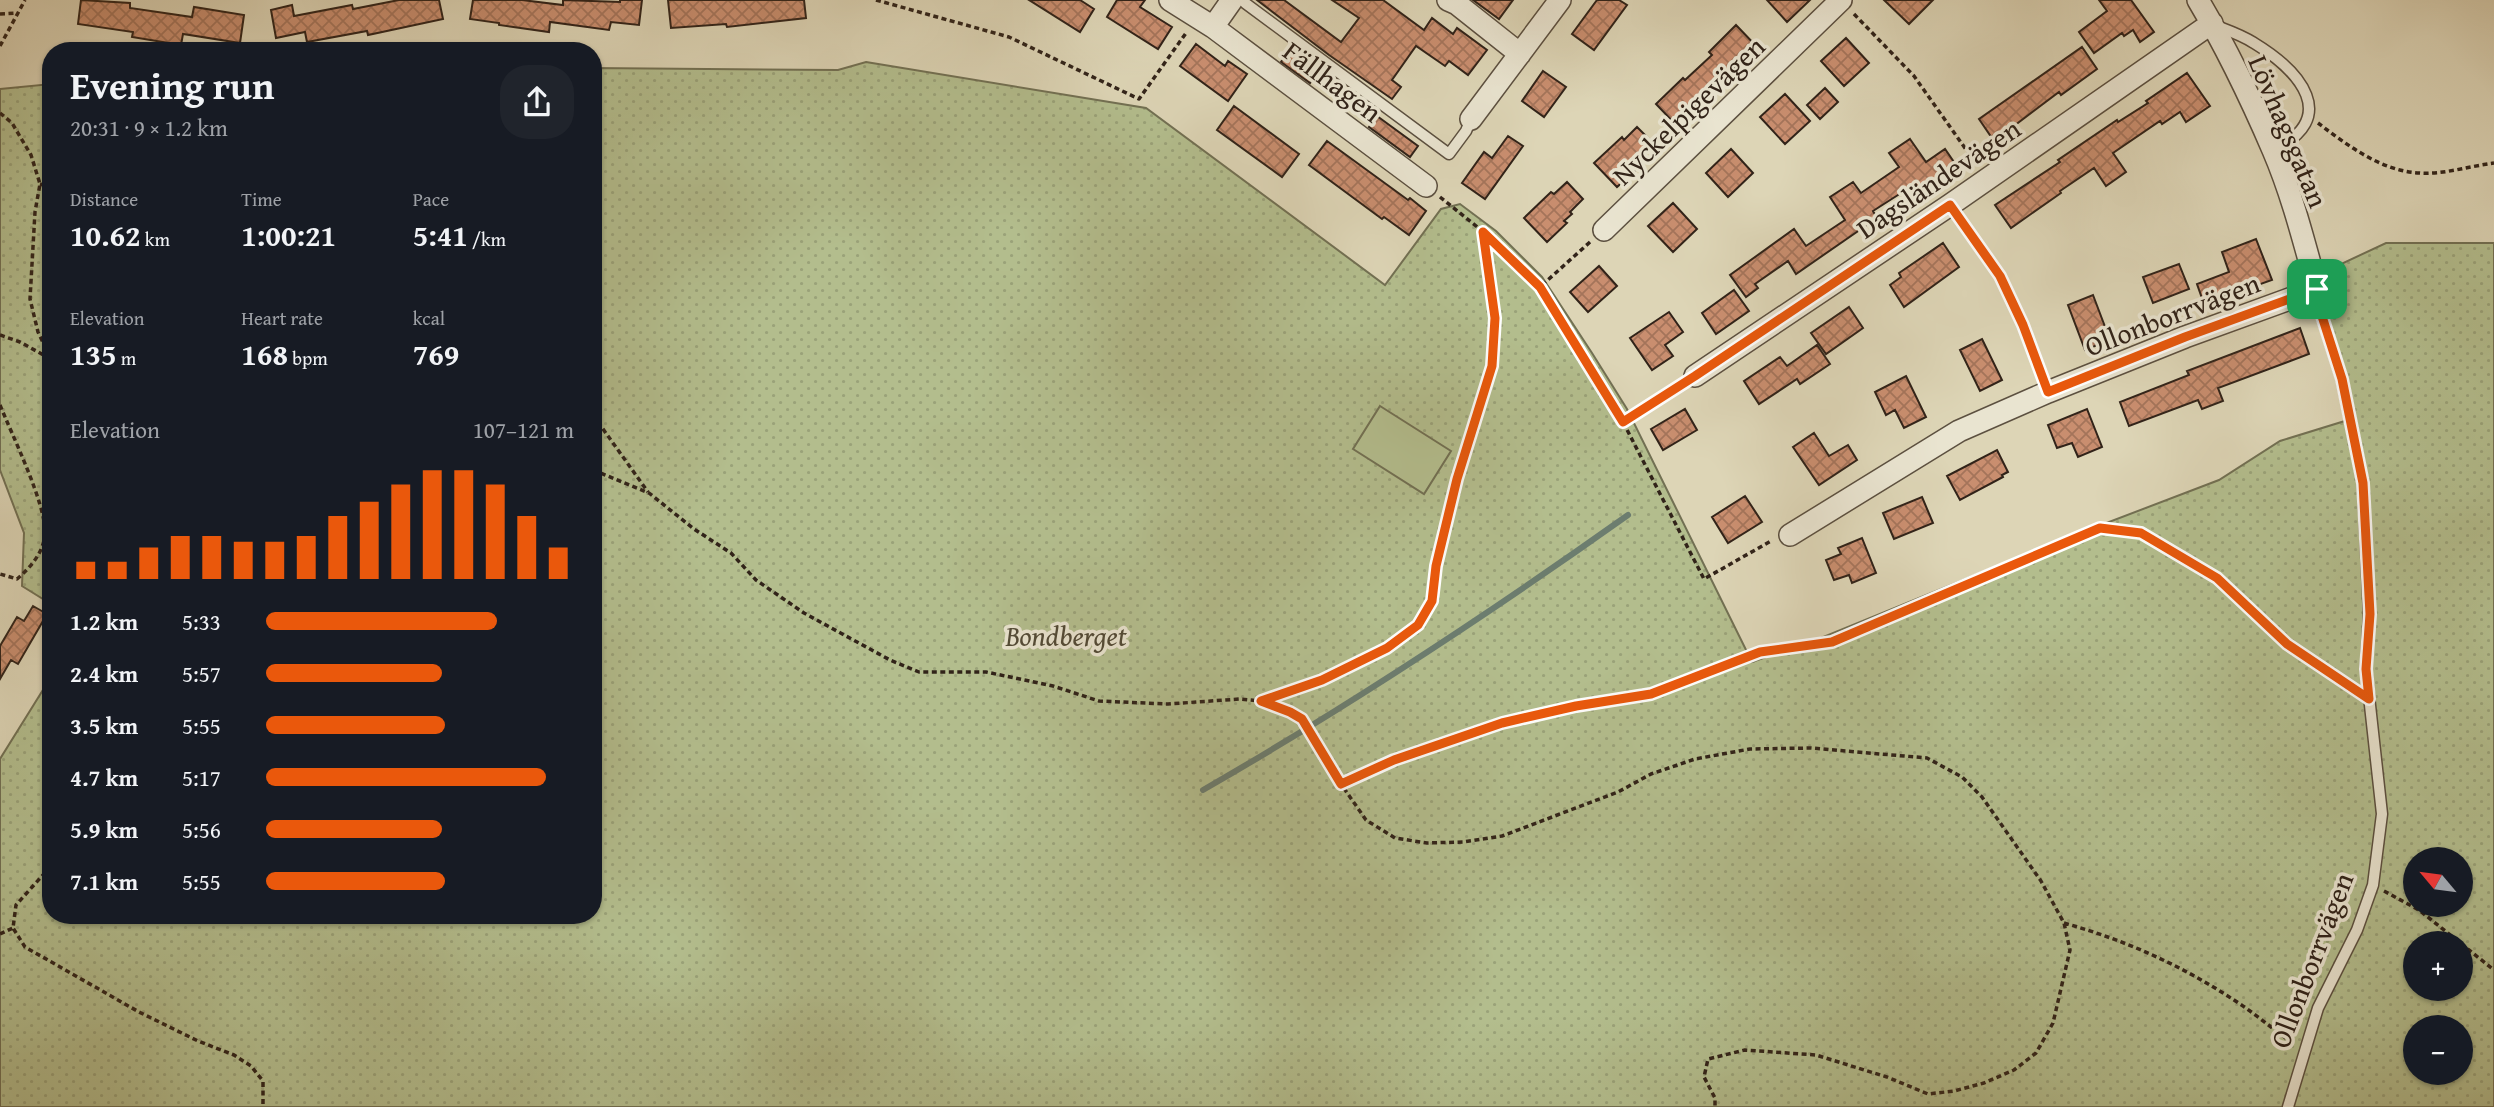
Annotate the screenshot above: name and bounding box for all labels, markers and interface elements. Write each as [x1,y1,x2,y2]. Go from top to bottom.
street label: Nyckelpigevägen [1602,26,1774,194]
street label: Fällhagen [1275,30,1391,132]
street label: Lövhagsgatan [2239,48,2340,214]
text: Evening run [70,57,274,113]
button: share [500,65,574,139]
street label: Dagsländevägen [1848,108,2029,248]
text: 20:31 · 9 × 1.2 km [70,111,228,144]
text: Distance [70,185,138,213]
text: Time [241,185,282,213]
text: Pace [413,185,449,213]
text: 10.62 [70,213,141,257]
text: 1:00:21 [241,213,336,257]
text: 5:41 [413,213,468,257]
text: km [141,225,170,253]
text: /km [468,225,506,253]
pin [2287,259,2347,319]
street label: Ollonborrvägen [2078,262,2266,366]
icon: arrive [2298,270,2336,308]
text: Elevation [70,304,144,332]
text: Heart rate [241,304,323,332]
text: kcal [413,304,445,332]
text: 135 [70,332,117,376]
text: 168 [241,332,288,376]
text: 769 [413,332,459,376]
text: m [117,344,136,372]
text: bpm [288,344,328,372]
text: Elevation [70,413,160,446]
text: 107–121 m [473,413,574,446]
text: 1.2 km [70,605,138,638]
text: 5:33 [182,605,221,638]
park label: Bondberget [1004,615,1128,656]
text: 2.4 km [70,657,138,690]
text: 5:57 [182,657,221,690]
text: 3.5 km [70,709,138,742]
text: 5:55 [182,709,221,742]
text: 4.7 km [70,761,138,794]
text: 5:17 [182,761,221,794]
text: 5.9 km [70,813,138,846]
text: 5:56 [182,813,221,846]
north arrow [2403,847,2473,917]
map controls [2403,847,2473,1085]
text: 7.1 km [70,865,138,898]
text: 5:55 [182,865,221,898]
street label: Ollonborrvägen [2259,866,2363,1054]
button: + [2403,931,2473,1001]
button: − [2403,1015,2473,1085]

